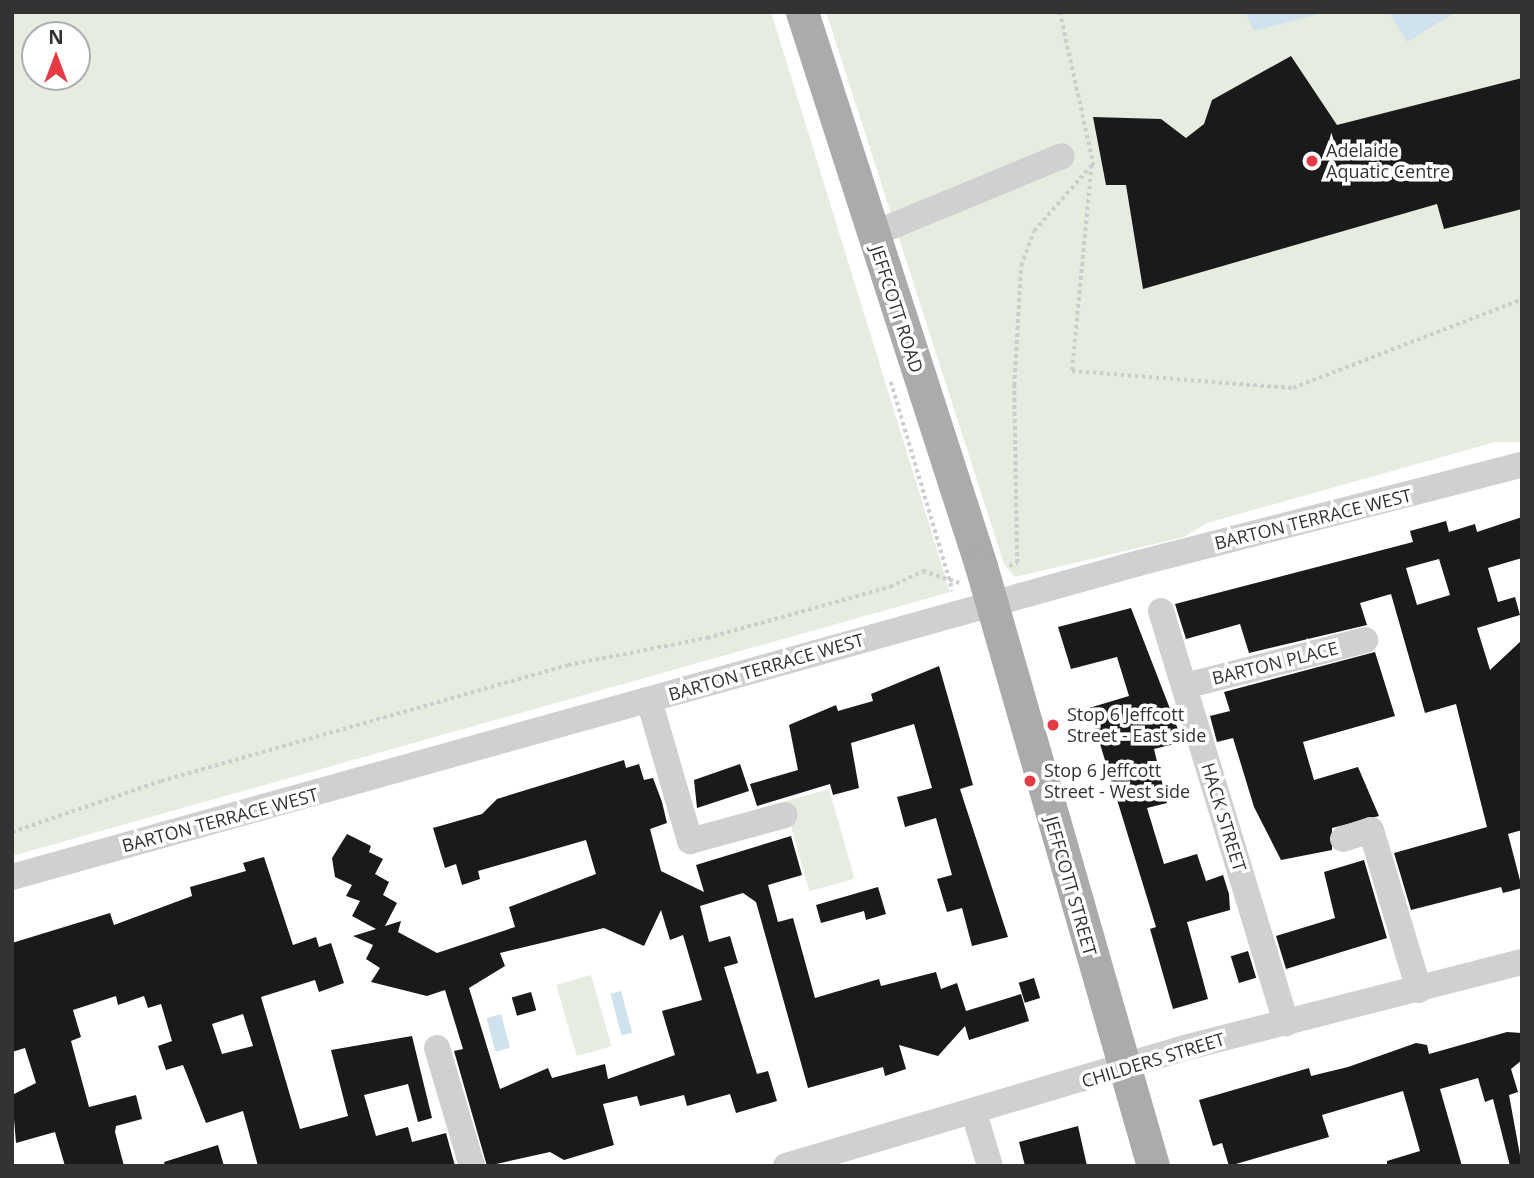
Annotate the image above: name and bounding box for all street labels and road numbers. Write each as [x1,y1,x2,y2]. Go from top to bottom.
street label: JEFFCOTT ROAD [866,243,928,375]
street label: BARTON TERRACE WEST [1212,484,1414,554]
street label: BARTON TERRACE WEST [666,629,866,705]
street label: BARTON PLACE [1210,637,1340,689]
street label: HACK STREET [1197,760,1251,874]
street label: BARTON TERRACE WEST [120,783,320,857]
street label: JEFFCOTT STREET [1041,814,1101,958]
street label: CHILDERS STREET [1079,1028,1227,1092]

